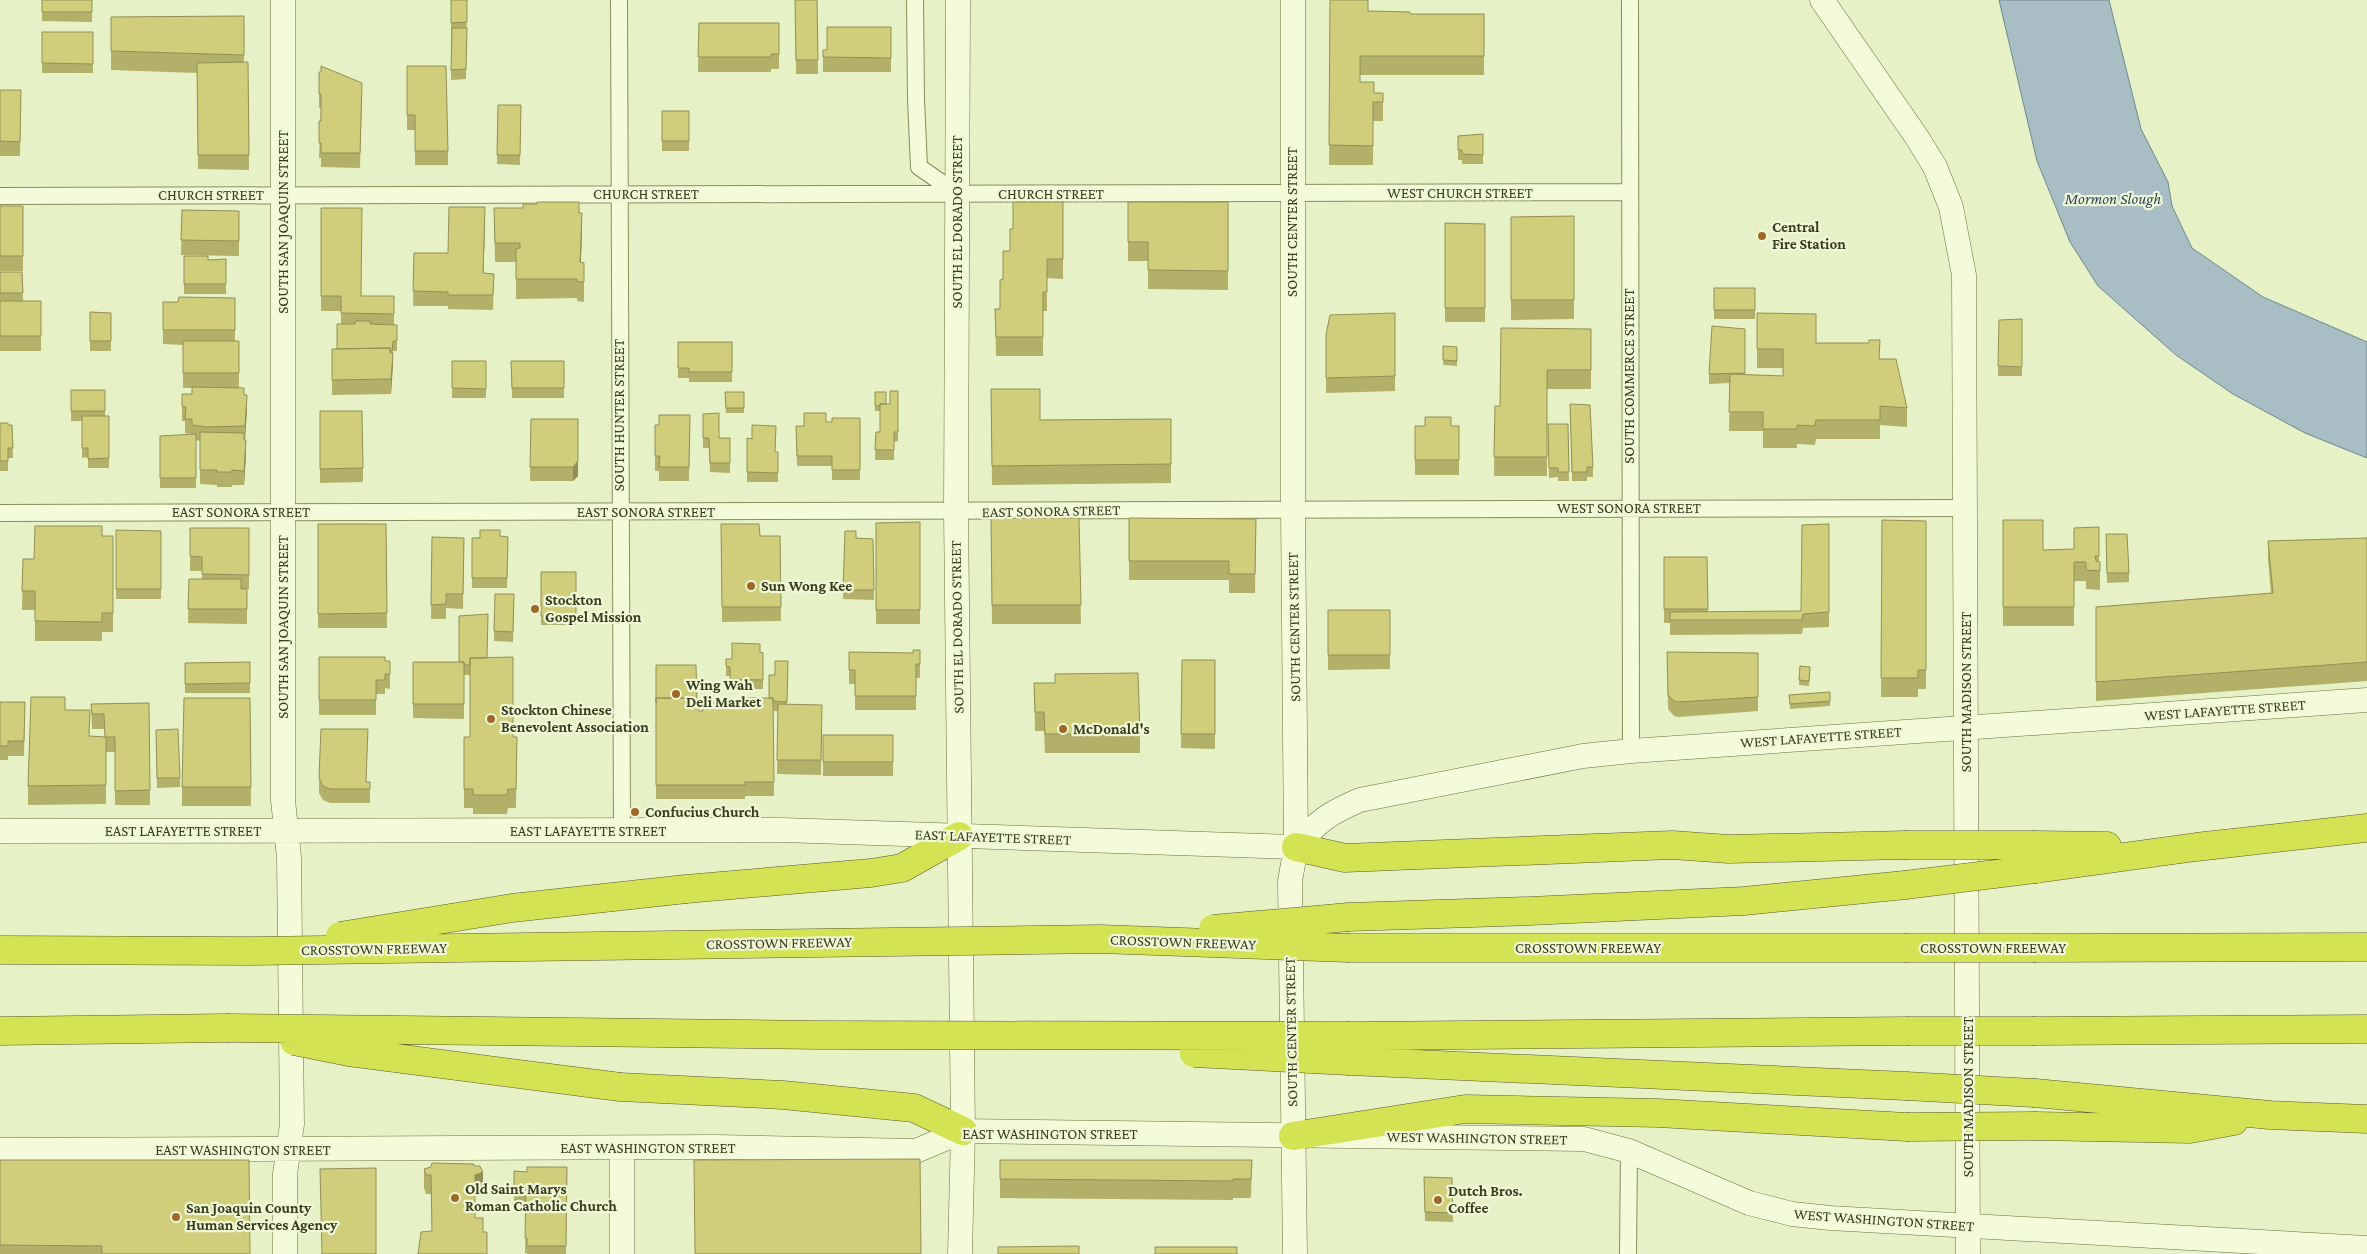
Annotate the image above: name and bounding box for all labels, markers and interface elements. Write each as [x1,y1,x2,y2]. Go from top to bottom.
street label: SOUTH SAN JOAQUIN STREET [275,130,292,314]
street label: SOUTH EL DORADO STREET [949,135,965,309]
street label: SOUTH CENTER STREET [1284,147,1300,297]
street label: WEST CHURCH STREET [1387,185,1533,201]
street label: CHURCH STREET [593,186,699,202]
street label: CHURCH STREET [998,186,1104,202]
street label: CHURCH STREET [158,187,264,203]
water label: Mormon Slough [2064,190,2161,208]
place label: Central Fire Station [1772,219,1846,252]
marker: Central Fire Station [1756,230,1768,242]
street label: SOUTH COMMERCE STREET [1621,288,1637,464]
street label: SOUTH HUNTER STREET [611,339,627,491]
street label: WEST SONORA STREET [1557,500,1701,516]
street label: EAST SONORA STREET [982,502,1120,520]
street label: EAST SONORA STREET [172,504,310,520]
street label: EAST SONORA STREET [577,504,715,520]
street label: SOUTH SAN JOAQUIN STREET [275,535,292,719]
street label: SOUTH EL DORADO STREET [947,540,967,714]
street label: SOUTH CENTER STREET [1285,552,1303,702]
place label: Sun Wong Kee [761,578,852,594]
marker: Sun Wong Kee [745,580,757,592]
place label: Stockton Gospel Mission [545,592,642,625]
marker: Stockton Gospel Mission [529,603,541,615]
street label: SOUTH MADISON STREET [1958,612,1974,772]
place label: Wing Wah Deli Market [685,677,762,710]
marker: Wing Wah Deli Market [670,688,682,700]
street label: WEST LAFAYETTE STREET [2144,696,2306,724]
place label: Stockton Chinese Benevolent Association [501,702,649,735]
marker: Stockton Chinese Benevolent Association [485,713,497,725]
place label: McDonald's [1073,721,1150,737]
marker: McDonald's [1057,723,1069,735]
street label: WEST LAFAYETTE STREET [1740,723,1902,751]
place label: Confucius Church [645,804,760,820]
marker: Confucius Church [629,806,641,818]
street label: EAST LAFAYETTE STREET [105,823,261,839]
street label: EAST LAFAYETTE STREET [510,823,666,839]
street label: EAST LAFAYETTE STREET [914,826,1072,848]
street label: CROSSTOWN FREEWAY [1110,931,1256,953]
street label: CROSSTOWN FREEWAY [706,934,852,952]
street label: CROSSTOWN FREEWAY [301,940,447,958]
street label: CROSSTOWN FREEWAY [1515,940,1661,956]
street label: CROSSTOWN FREEWAY [1920,940,2066,956]
street label: SOUTH CENTER STREET [1282,957,1300,1107]
street label: SOUTH MADISON STREET [1960,1017,1976,1177]
street label: EAST WASHINGTON STREET [962,1126,1138,1142]
street label: WEST WASHINGTON STREET [1386,1128,1568,1148]
street label: EAST WASHINGTON STREET [560,1140,736,1156]
street label: EAST WASHINGTON STREET [155,1142,331,1158]
place label: Old Saint Marys Roman Catholic Church [465,1181,617,1214]
place label: Dutch Bros. Coffee [1448,1183,1523,1216]
marker: Old Saint Marys Roman Catholic Church [449,1192,461,1204]
marker: Dutch Bros. Coffee [1432,1194,1444,1206]
place label: San Joaquin County Human Services Agency [186,1200,338,1233]
street label: WEST WASHINGTON STREET [1793,1206,1975,1234]
marker: San Joaquin County Human Services Agency [170,1211,182,1223]

